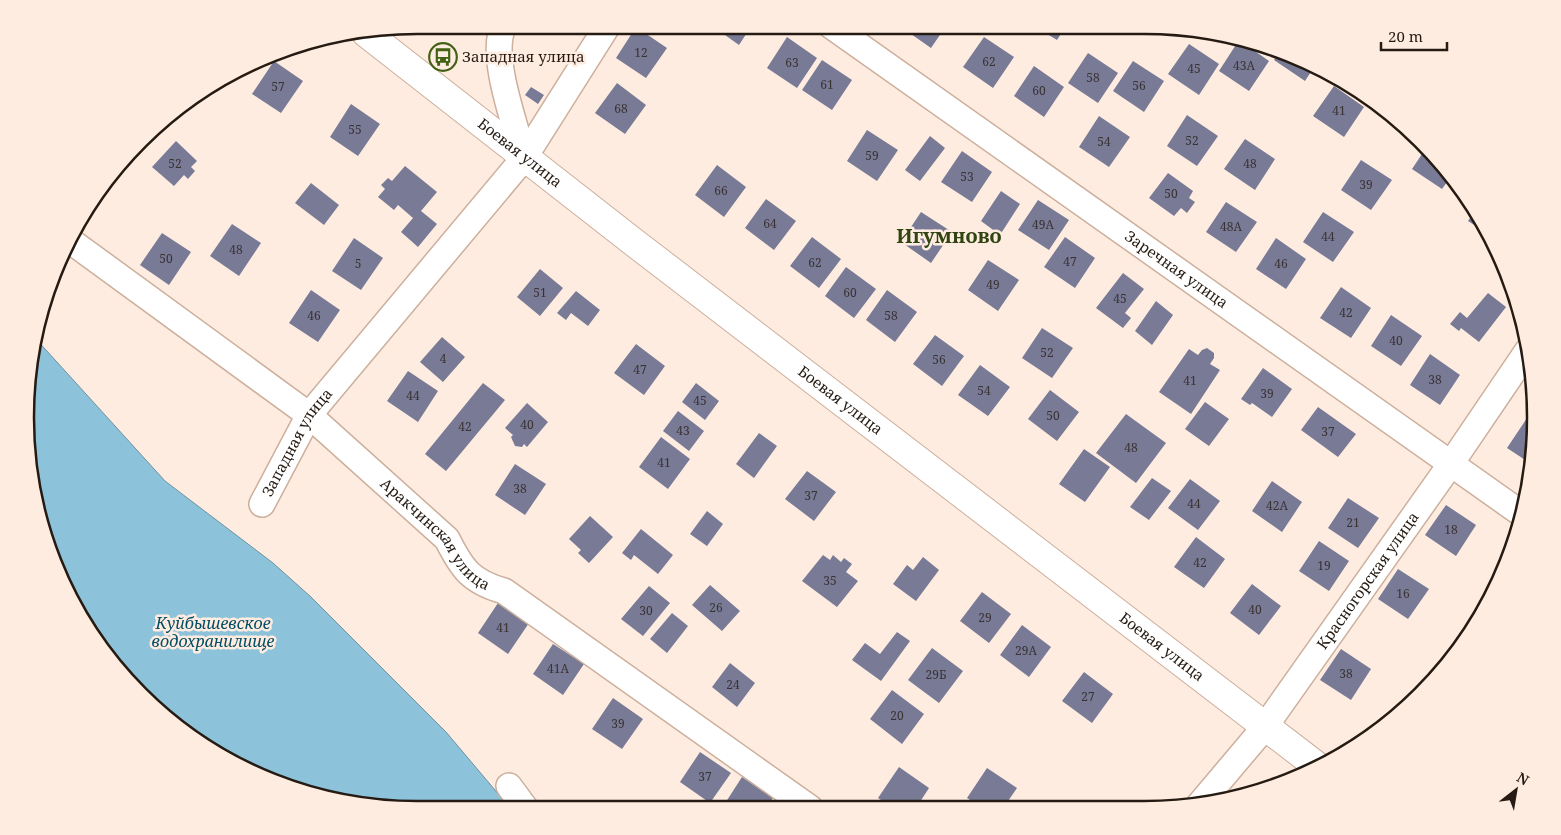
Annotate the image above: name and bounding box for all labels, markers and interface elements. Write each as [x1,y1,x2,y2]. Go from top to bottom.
scale bar [1381,20,1447,52]
text: 20 m [1388,26,1423,46]
bus stop icon: Западная улица [428,42,458,72]
house number: 12 [634,44,648,61]
place label: Западная улица [462,46,585,66]
house number: 62 [982,53,996,70]
house number: 63 [785,54,799,71]
house number: 43А [1233,57,1255,74]
house number: 45 [1187,60,1201,77]
house number: 58 [1086,69,1100,86]
house number: 61 [820,76,834,93]
house number: 56 [1132,77,1146,94]
house number: 57 [271,78,285,95]
house number: 60 [1032,82,1046,99]
house number: 68 [614,100,628,117]
house number: 41 [1332,102,1346,119]
street label: Боевая улица [474,113,567,192]
house number: 55 [348,121,362,138]
house number: 52 [1185,132,1199,149]
house number: 54 [1097,133,1111,150]
house number: 59 [865,147,879,164]
house number: 52 [168,155,182,172]
house number: 48 [1243,155,1257,172]
house number: 53 [960,168,974,185]
house number: 39 [1359,176,1373,193]
house number: 66 [714,182,728,199]
house number: 50 [1164,185,1178,202]
house number: 64 [763,215,777,232]
house number: 49А [1032,216,1054,233]
house number: 48А [1220,218,1242,235]
district label: Игумново [896,222,1002,249]
street label: Заречная улица [1121,225,1232,312]
house number: 44 [1321,228,1335,245]
house number: 48 [229,241,243,258]
house number: 50 [159,250,173,267]
house number: 47 [1063,253,1077,270]
house number: 62 [808,254,822,271]
house number: 5 [355,255,361,272]
house number: 46 [1274,255,1288,272]
house number: 49 [986,276,1000,293]
house number: 51 [533,284,547,301]
house number: 60 [843,284,857,301]
house number: 45 [1113,290,1127,307]
house number: 42 [1339,304,1353,321]
house number: 46 [307,307,321,324]
house number: 58 [884,307,898,324]
house number: 40 [1389,332,1403,349]
house number: 52 [1040,344,1054,361]
house number: 4 [440,350,447,367]
house number: 56 [932,351,946,368]
house number: 47 [633,361,647,378]
street label: Боевая улица [794,361,887,439]
house number: 38 [1428,371,1442,388]
house number: 41 [1183,372,1197,389]
house number: 54 [977,382,991,399]
street label: Западная улица [257,384,336,500]
house number: 39 [1260,385,1274,402]
house number: 44 [406,387,420,404]
house number: 45 [693,392,707,409]
house number: 50 [1046,407,1060,424]
house number: 40 [520,416,534,433]
house number: 42 [458,418,472,435]
house number: 43 [676,422,690,439]
house number: 37 [1321,423,1335,440]
house number: 48 [1124,439,1138,456]
house number: 41 [657,454,671,471]
street label: Аракчинская улица [377,473,494,594]
house number: 38 [513,480,527,497]
house number: 37 [804,487,818,504]
house number: 44 [1187,495,1201,512]
house number: 42А [1266,497,1288,514]
street label: Красногорская улица [1312,508,1423,653]
house number: 21 [1346,514,1360,531]
house number: 18 [1444,521,1458,538]
house number: 42 [1193,554,1207,571]
house number: 19 [1317,557,1331,574]
house number: 35 [823,572,837,589]
house number: 16 [1396,585,1410,602]
house number: 26 [709,599,723,616]
house number: 40 [1248,601,1262,618]
house number: 30 [639,602,653,619]
street label: Боевая улица [1116,607,1209,685]
house number: 29 [978,609,992,626]
water label: Куйбышевское водохранилище [152,612,275,652]
house number: 41 [496,619,510,636]
house number: 29А [1015,642,1037,659]
house number: 41А [547,660,569,677]
house number: 38 [1339,665,1353,682]
house number: 29Б [926,666,946,683]
house number: 24 [726,676,740,693]
house number: 27 [1081,688,1095,705]
house number: 20 [890,707,904,724]
house number: 39 [611,715,625,732]
north arrow [1491,765,1541,815]
text: N [1513,767,1533,789]
house number: 37 [698,768,712,785]

